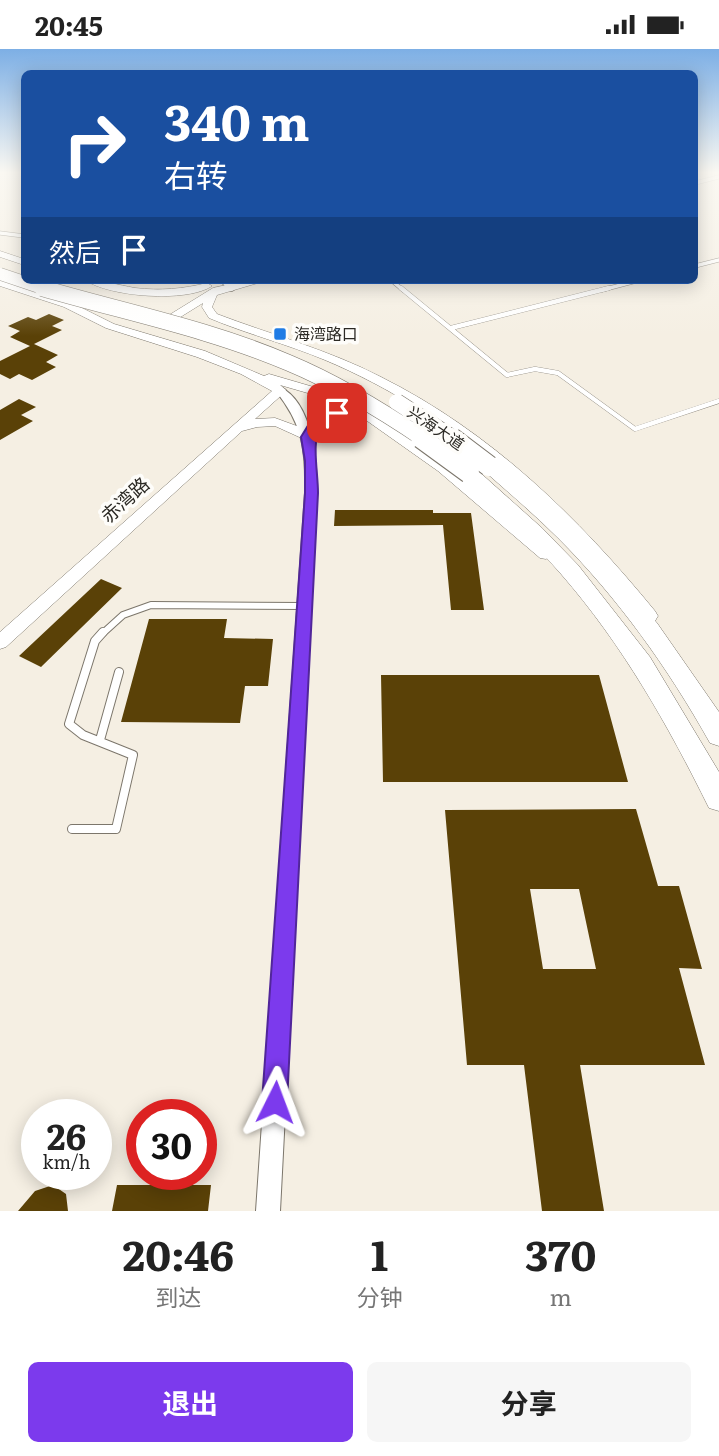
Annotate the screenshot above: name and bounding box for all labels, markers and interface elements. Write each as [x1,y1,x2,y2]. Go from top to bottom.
text: 20:45 [35,5,103,44]
text: 340 m [164,83,310,156]
icon: right [49,98,140,189]
text: 右转 [164,150,228,198]
text: 然后 [49,231,101,270]
icon: arrive [115,231,153,269]
place label: 海湾路口 [294,321,358,345]
marker: 海湾路口 [272,326,288,342]
pin [307,383,367,443]
icon: arrive [318,394,356,432]
street label: 兴海大道 [403,399,470,455]
street label: 赤湾路 [94,470,155,529]
position arrow [238,1065,312,1139]
speed limit sign: 30 [126,1099,217,1190]
text: 26 [47,1109,86,1161]
text: km/h [43,1148,90,1175]
text: 20:46 [123,1222,234,1284]
text: 1 [371,1222,388,1284]
text: 370 [525,1222,596,1284]
text: 到达 [155,1279,201,1313]
text: 分钟 [357,1279,403,1313]
text: m [550,1279,572,1313]
button: 退出 [28,1362,353,1442]
button: 分享 [367,1362,691,1442]

